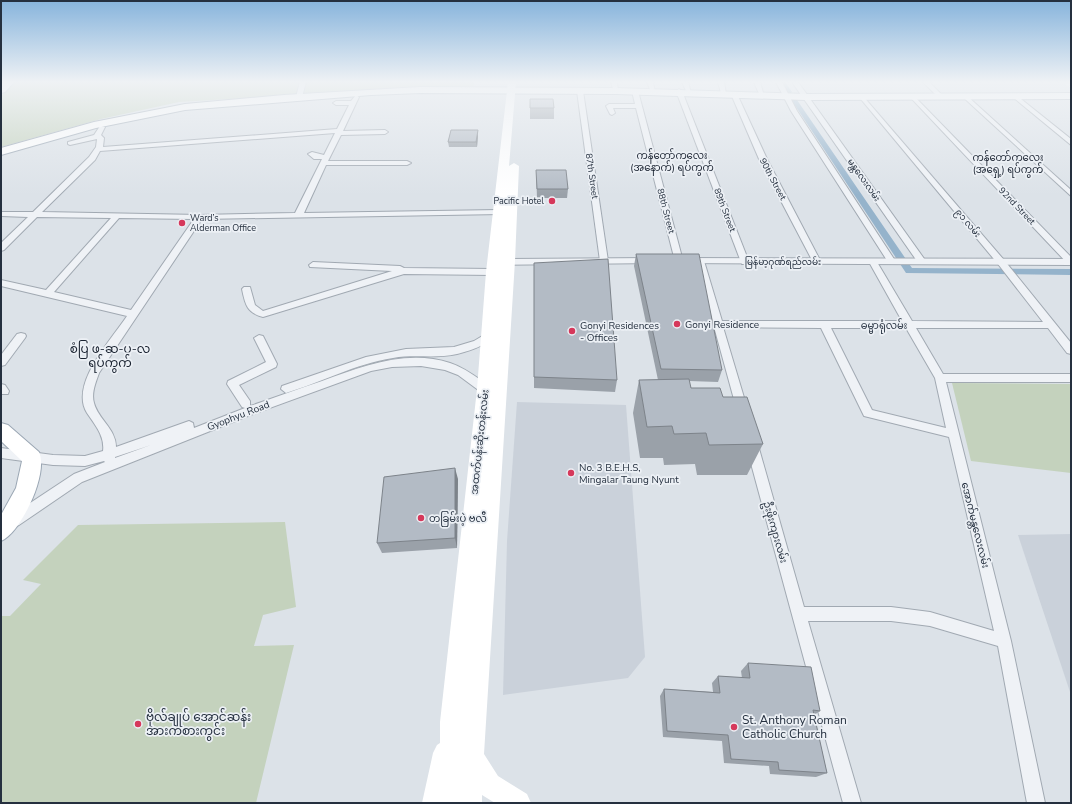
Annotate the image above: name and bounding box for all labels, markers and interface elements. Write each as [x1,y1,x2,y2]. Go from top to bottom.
district label: ကန်တော်ကလေး (အနောက်) ရပ်ကွက် [630,148,714,176]
district label: ကန်တော်ကလေး (အရှေ့) ရပ်ကွက် [972,150,1044,178]
street label: 87th Street [583,152,601,200]
street label: 90th Street [757,156,789,203]
street label: မန္တလေးလမ်း [844,156,883,204]
street label: 92nd Street [996,185,1039,228]
street label: 89th Street [711,186,739,234]
street label: 88th Street [654,187,678,236]
place label: Pacific Hotel [494,195,544,207]
marker: Pacific Hotel [547,196,557,206]
street label: ၉၁ လမ်း [952,206,983,240]
place label: Ward’s Alderman Office [190,212,256,234]
marker: Ward’s Alderman Office [177,218,187,228]
street label: မြန်မာ့ဂုဏ်ရည်လမ်း [745,256,821,269]
place label: Gonyi Residence [685,318,759,332]
street label: ဓမ္မာရုံလမ်း [861,318,907,334]
place label: Gonyi Residences - Offices [580,319,659,345]
marker: Gonyi Residence [672,319,682,329]
marker: Gonyi Residences - Offices [567,326,577,336]
district label: စံပြ ဖ-ဆ-ပ-လ ရပ်ကွက် [70,340,150,373]
street label: အထက်ပန်းဆိုးတန်းလမ်း [467,389,493,496]
street label: Gyophyu Road [205,398,272,434]
place label: No. 3 B.E.H.S, Mingalar Taung Nyunt [579,461,679,487]
marker: No. 3 B.E.H.S, Mingalar Taung Nyunt [566,468,576,478]
street label: အောက်မန္တလေးလမ်း [957,481,993,570]
street label: ဦးဖိုးကျားလမ်း [759,500,791,565]
place label: တခြမ်းပဲ့ ဗလီ [429,511,487,527]
marker: တခြမ်းပဲ့ ဗလီ [416,513,426,523]
place label: ဗိုလ်ချုပ် အောင်ဆန်း အားကစားကွင်း [146,708,251,741]
place label: St. Anthony Roman Catholic Church [742,712,847,742]
marker: ဗိုလ်ချုပ် အောင်ဆန်း အားကစားကွင်း [133,719,143,729]
marker: St. Anthony Roman Catholic Church [729,722,739,732]

